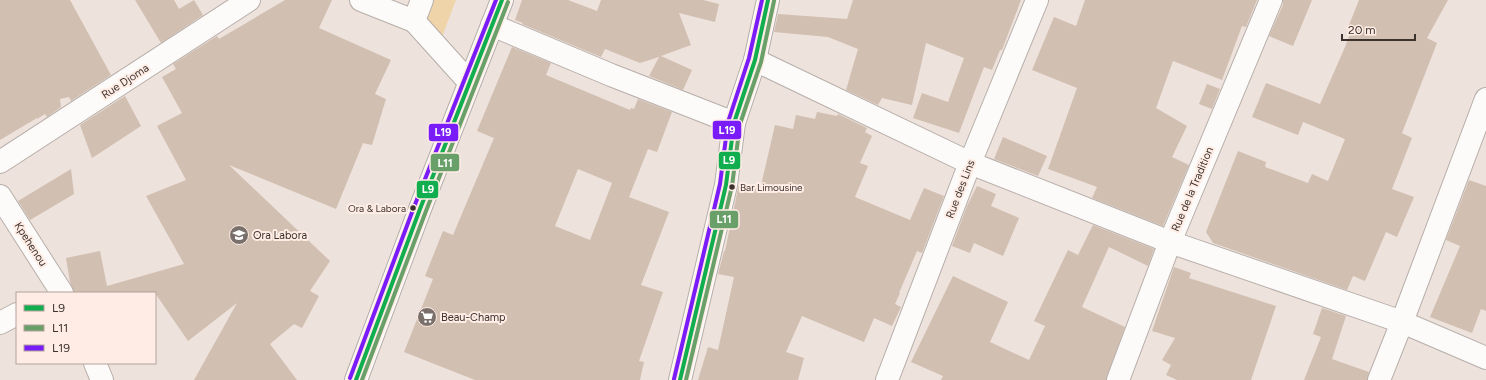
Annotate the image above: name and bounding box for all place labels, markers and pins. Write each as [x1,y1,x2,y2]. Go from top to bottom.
place label: Bar Limousine [740,181,803,194]
marker: Bar Limousine [727,182,737,192]
place label: Ora & Labora [348,202,406,215]
marker: Ora & Labora [408,203,418,213]
school or university icon: Ora Labora [228,224,250,246]
place label: Ora Labora [253,229,307,242]
supermarket icon: Beau-Champ [416,306,438,328]
place label: Beau-Champ [441,311,506,324]

